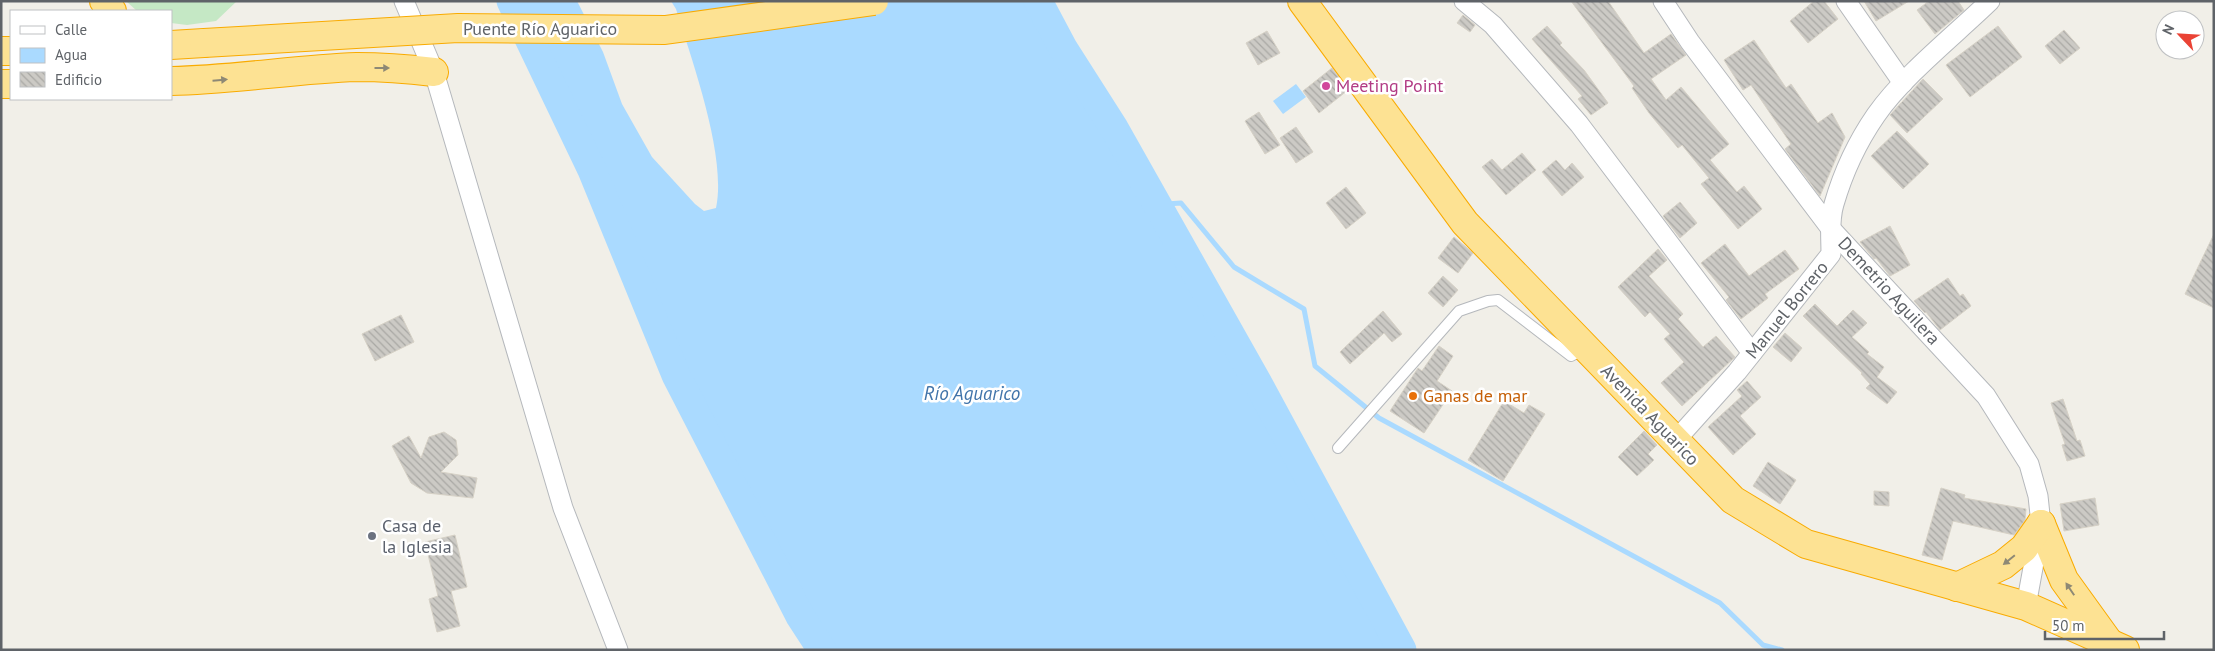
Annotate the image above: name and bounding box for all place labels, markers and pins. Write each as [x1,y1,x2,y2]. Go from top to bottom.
place label: Meeting Point [1336,74,1443,97]
marker: Meeting Point [1320,80,1332,92]
place label: Ganas de mar [1423,384,1527,407]
marker: Ganas de mar [1407,390,1419,402]
place label: Casa de la Iglesia [382,514,452,558]
marker: Casa de la Iglesia [366,530,378,542]

